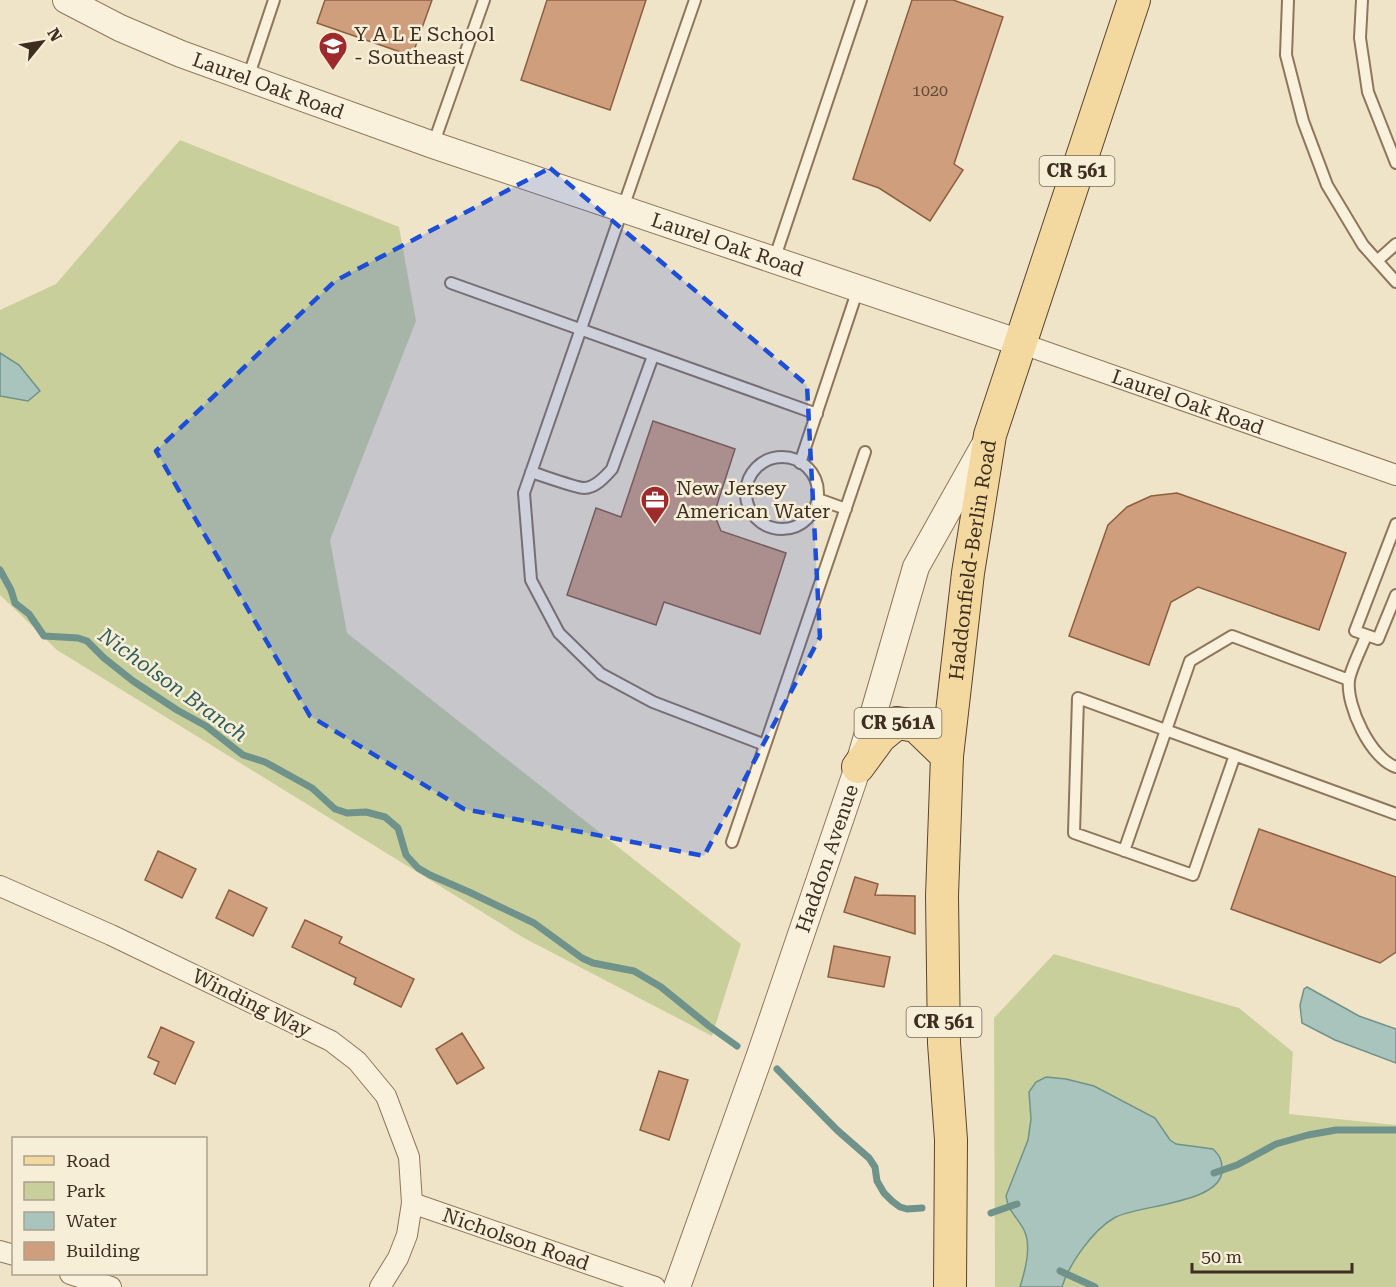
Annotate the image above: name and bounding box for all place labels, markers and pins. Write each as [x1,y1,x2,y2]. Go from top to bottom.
place label: Y A L E School - Southeast [354,22,495,69]
school or university icon: Y A L E School - Southeast [317,30,349,72]
place label: New Jersey American Water [676,476,830,523]
office icon: New Jersey American Water [639,484,671,526]

